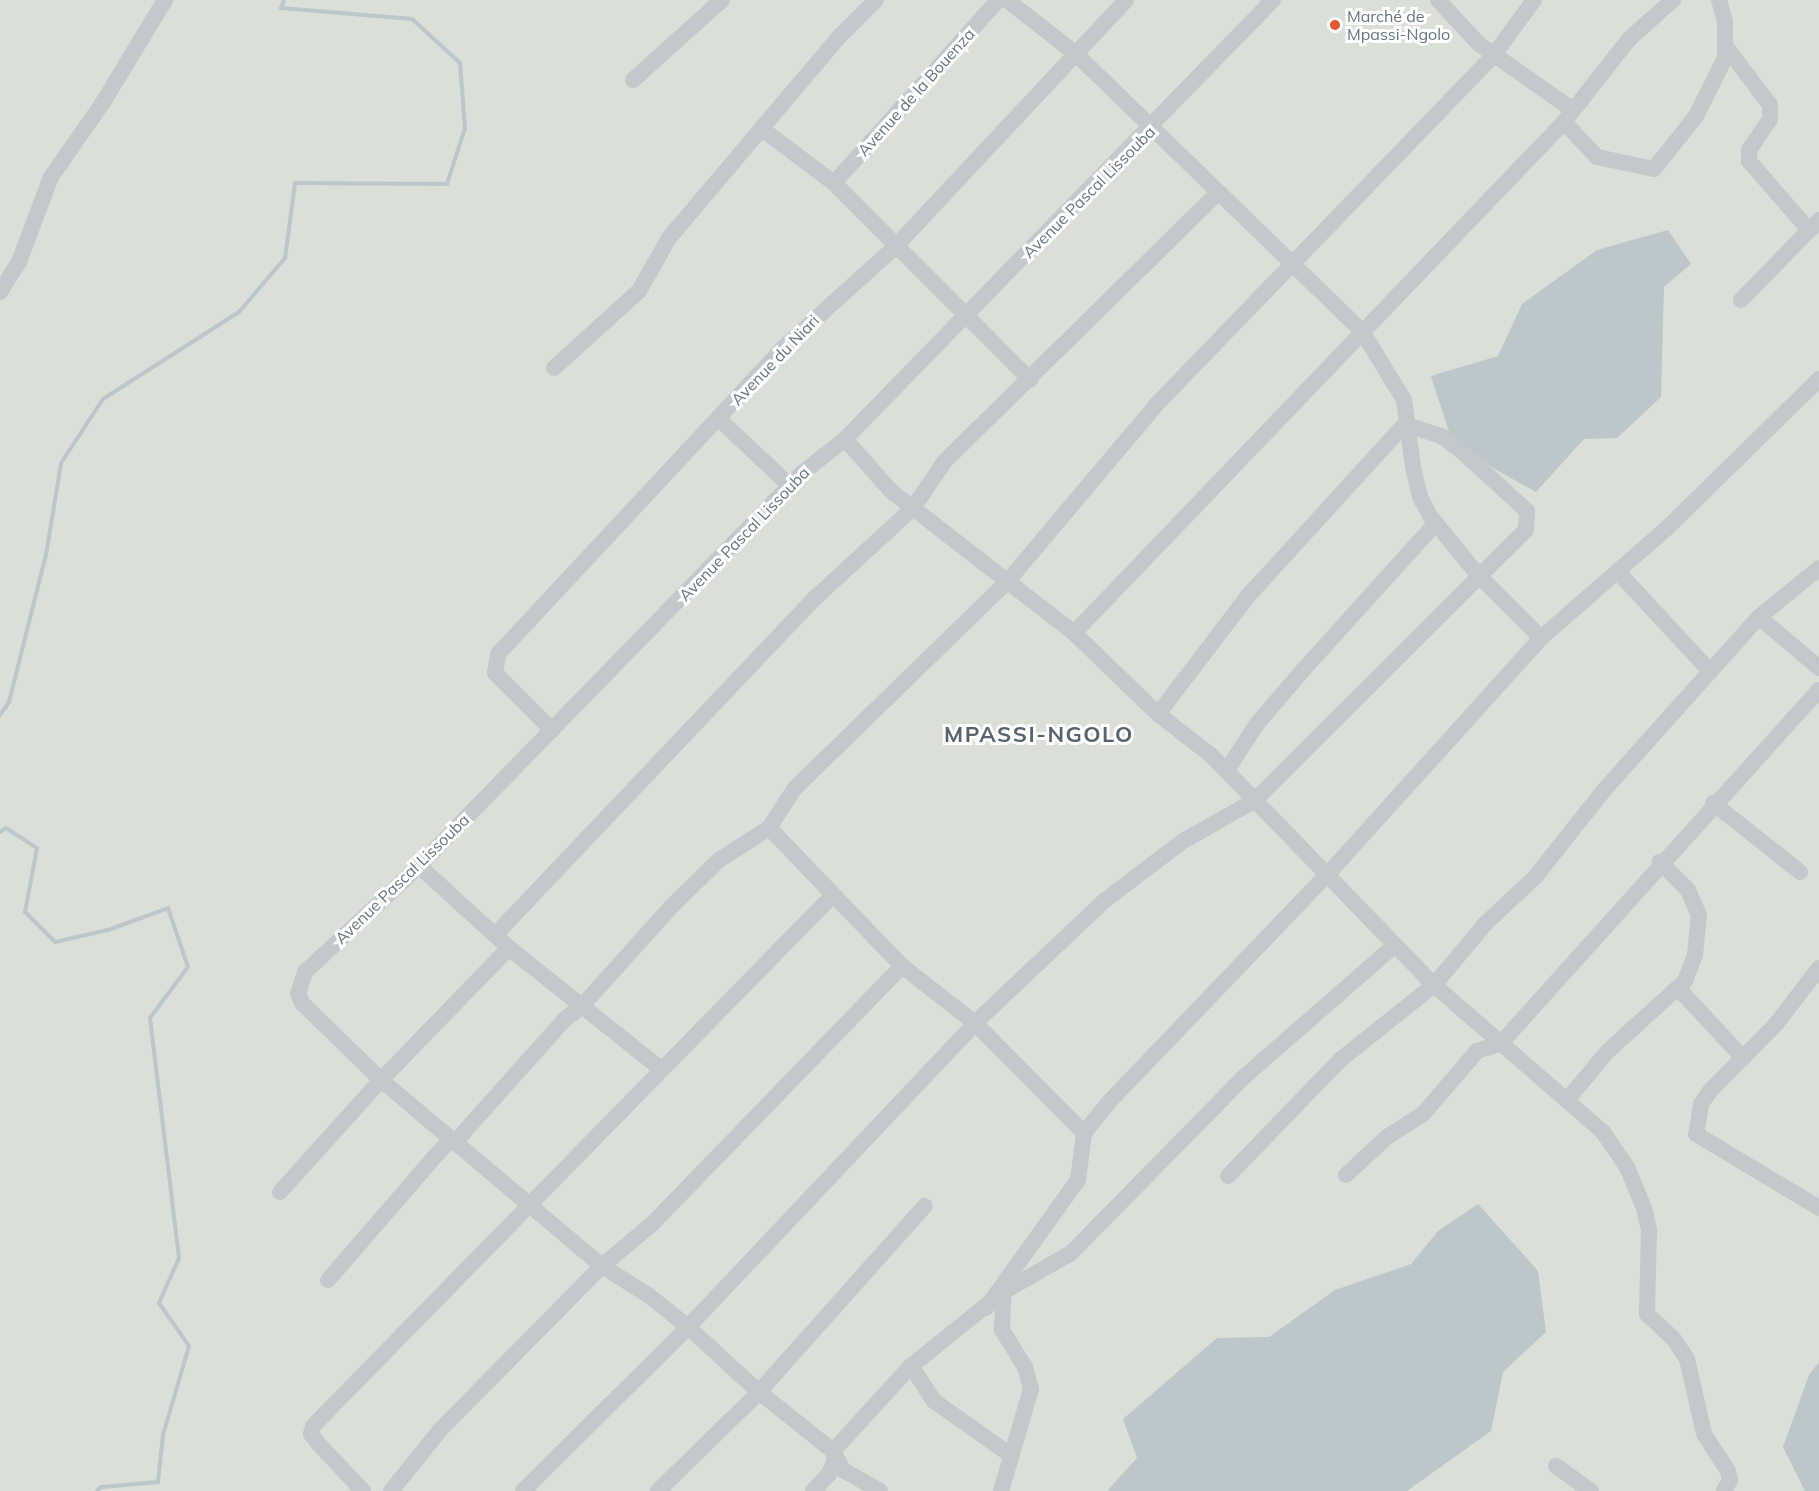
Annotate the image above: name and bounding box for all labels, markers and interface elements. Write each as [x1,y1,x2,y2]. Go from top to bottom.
place label: Marché de Mpassi-Ngolo [1347,6,1450,44]
marker: Marché de Mpassi-Ngolo [1328,18,1342,32]
street label: Avenue de la Bouenza [854,24,978,160]
street label: Avenue Pascal Lissouba [1019,122,1159,262]
street label: Avenue du Niari [727,311,823,409]
street label: Avenue Pascal Lissouba [675,463,813,605]
district label: MPASSI-NGOLO [944,722,1134,748]
street label: Avenue Pascal Lissouba [331,810,473,948]

